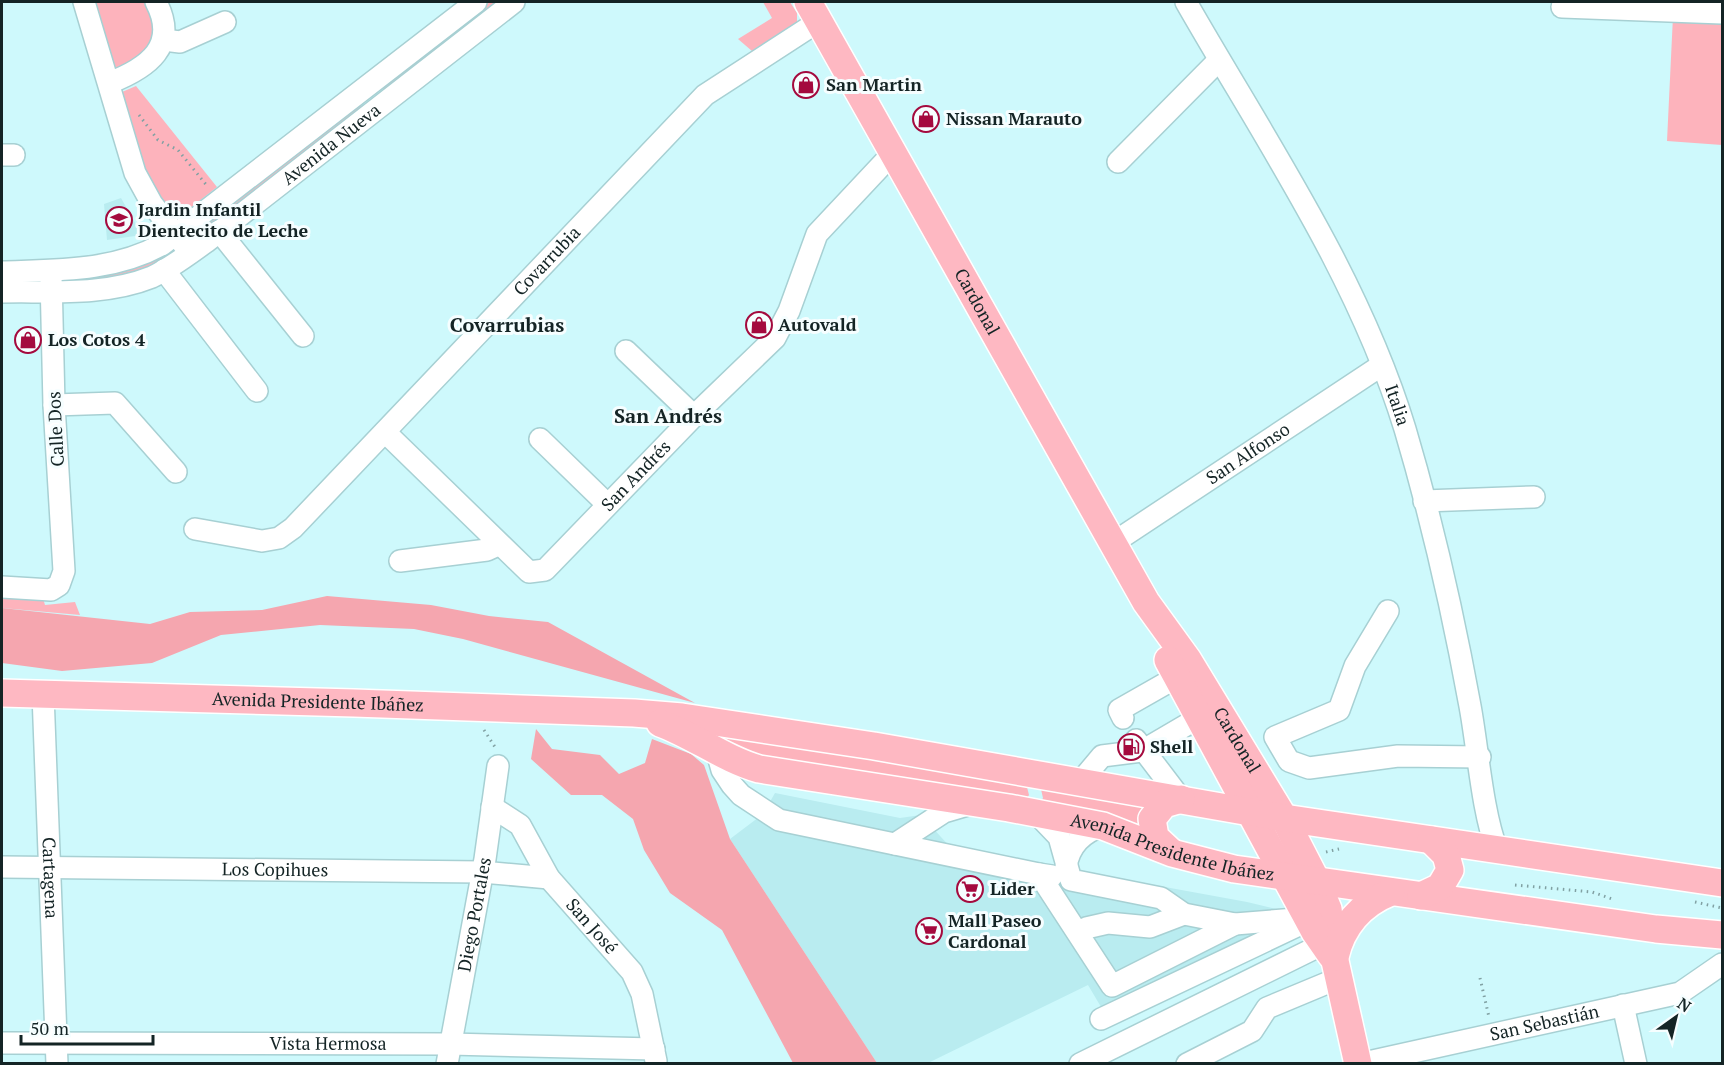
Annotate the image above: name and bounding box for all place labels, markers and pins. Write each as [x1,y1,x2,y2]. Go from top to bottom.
shop icon: San Martin [791,70,821,100]
place label: San Martin [826,72,922,96]
shop icon: Nissan Marauto [911,104,941,134]
place label: Nissan Marauto [946,106,1082,130]
place label: Jardin Infantil Dientecito de Leche [138,197,308,242]
school or university icon: Jardin Infantil Dientecito de Leche [104,205,134,235]
shop icon: Autovald [744,310,774,340]
place label: Autovald [778,312,857,336]
shop icon: Los Cotos 4 [13,325,43,355]
place label: Los Cotos 4 [48,327,146,351]
fuel station icon: Shell [1116,732,1146,762]
place label: Shell [1150,734,1193,758]
supermarket icon: Lider [955,874,985,904]
place label: Lider [990,876,1035,900]
place label: Mall Paseo Cardonal [948,908,1042,953]
supermarket icon: Mall Paseo Cardonal [914,916,944,946]

